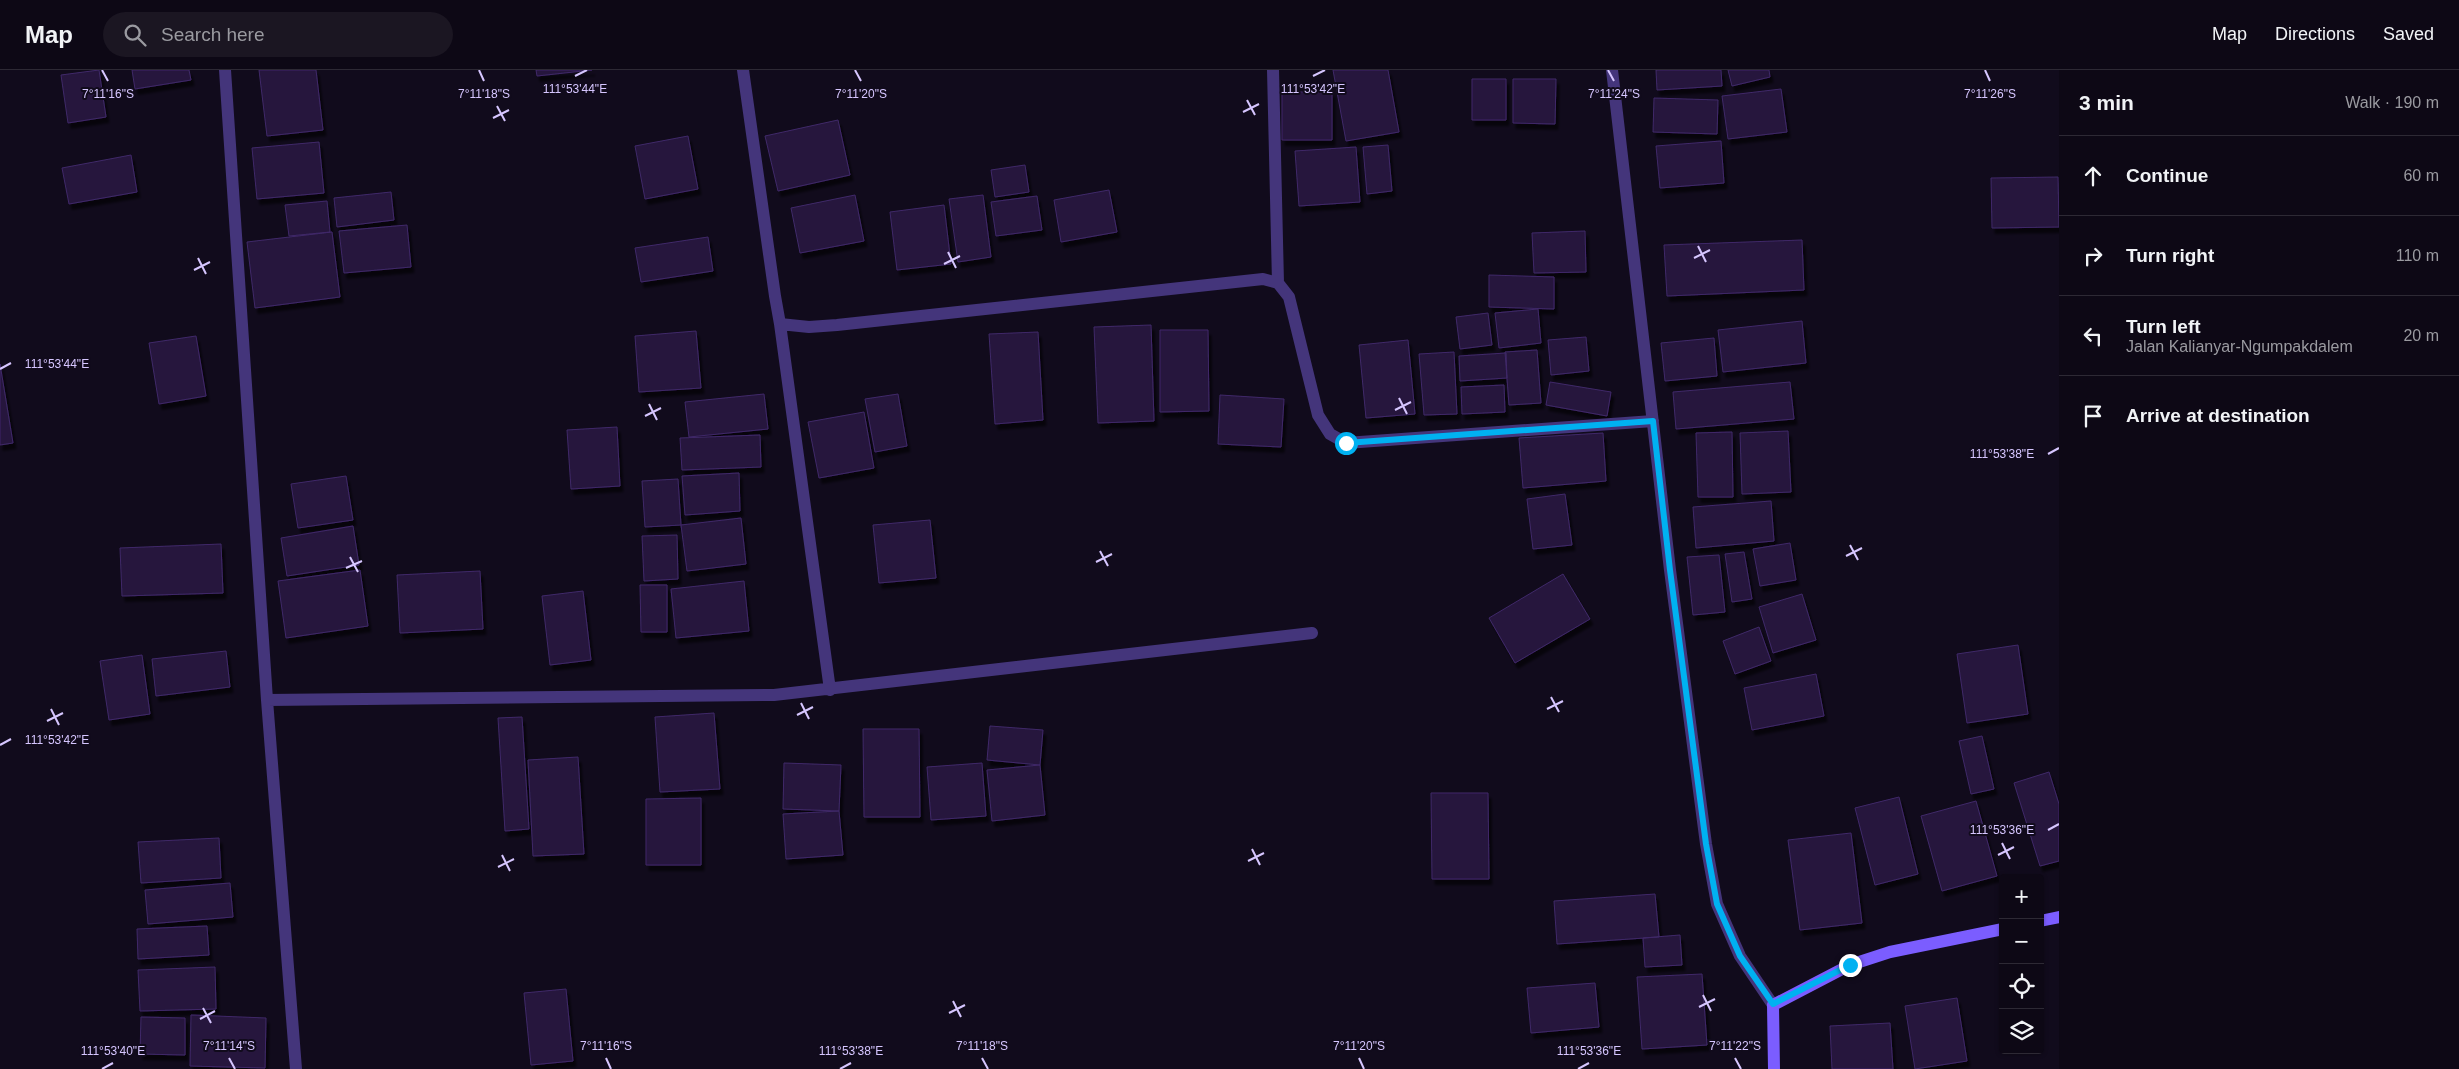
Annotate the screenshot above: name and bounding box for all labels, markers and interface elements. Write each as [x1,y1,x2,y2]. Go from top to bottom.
search box [103,12,453,57]
text: Map [25,21,73,48]
icon: search [121,21,149,49]
text: Search here [161,24,265,45]
text: Map [2212,24,2247,44]
text: Directions [2275,24,2355,44]
text: Saved [2383,24,2434,44]
text: 111°53'44"E [543,82,607,96]
text: 111°53'42"E [1281,82,1345,96]
text: 7°11'16"S [82,87,134,101]
text: 7°11'18"S [458,87,510,101]
text: 7°11'20"S [835,87,887,101]
text: 7°11'24"S [1588,87,1640,101]
text: 7°11'26"S [1964,87,2016,101]
text: 3 min [2079,91,2134,114]
text: Walk · 190 m [2345,94,2439,111]
icon: ahead [2079,162,2107,190]
text: Continue [2126,165,2208,186]
text: 60 m [2403,167,2439,184]
icon: right [2079,242,2107,270]
text: Turn right [2126,245,2214,266]
text: 110 m [2396,247,2439,264]
text: Turn left [2126,316,2201,337]
icon: left [2079,322,2107,350]
text: 20 m [2403,327,2439,344]
text: Jalan Kalianyar-Ngumpakdalem [2126,338,2353,355]
text: 111°53'44"E [25,357,89,371]
icon: arrive [2079,402,2107,430]
text: Arrive at destination [2126,405,2310,426]
route start [1335,432,1358,455]
text: 111°53'38"E [1970,447,2034,461]
text: 111°53'42"E [25,733,89,747]
text: 111°53'36"E [1970,823,2034,837]
map controls [1999,874,2044,1054]
button: + [1999,874,2044,919]
button: − [1999,919,2044,964]
route end [1839,954,1862,977]
button: locate [1999,964,2044,1009]
button: layers [1999,1009,2044,1054]
text: 7°11'14"S [203,1039,255,1053]
text: 7°11'16"S [580,1039,632,1053]
text: 7°11'18"S [956,1039,1008,1053]
text: 7°11'20"S [1333,1039,1385,1053]
text: 7°11'22"S [1709,1039,1761,1053]
text: 111°53'40"E [81,1044,145,1058]
text: 111°53'38"E [819,1044,883,1058]
text: 111°53'36"E [1557,1044,1621,1058]

